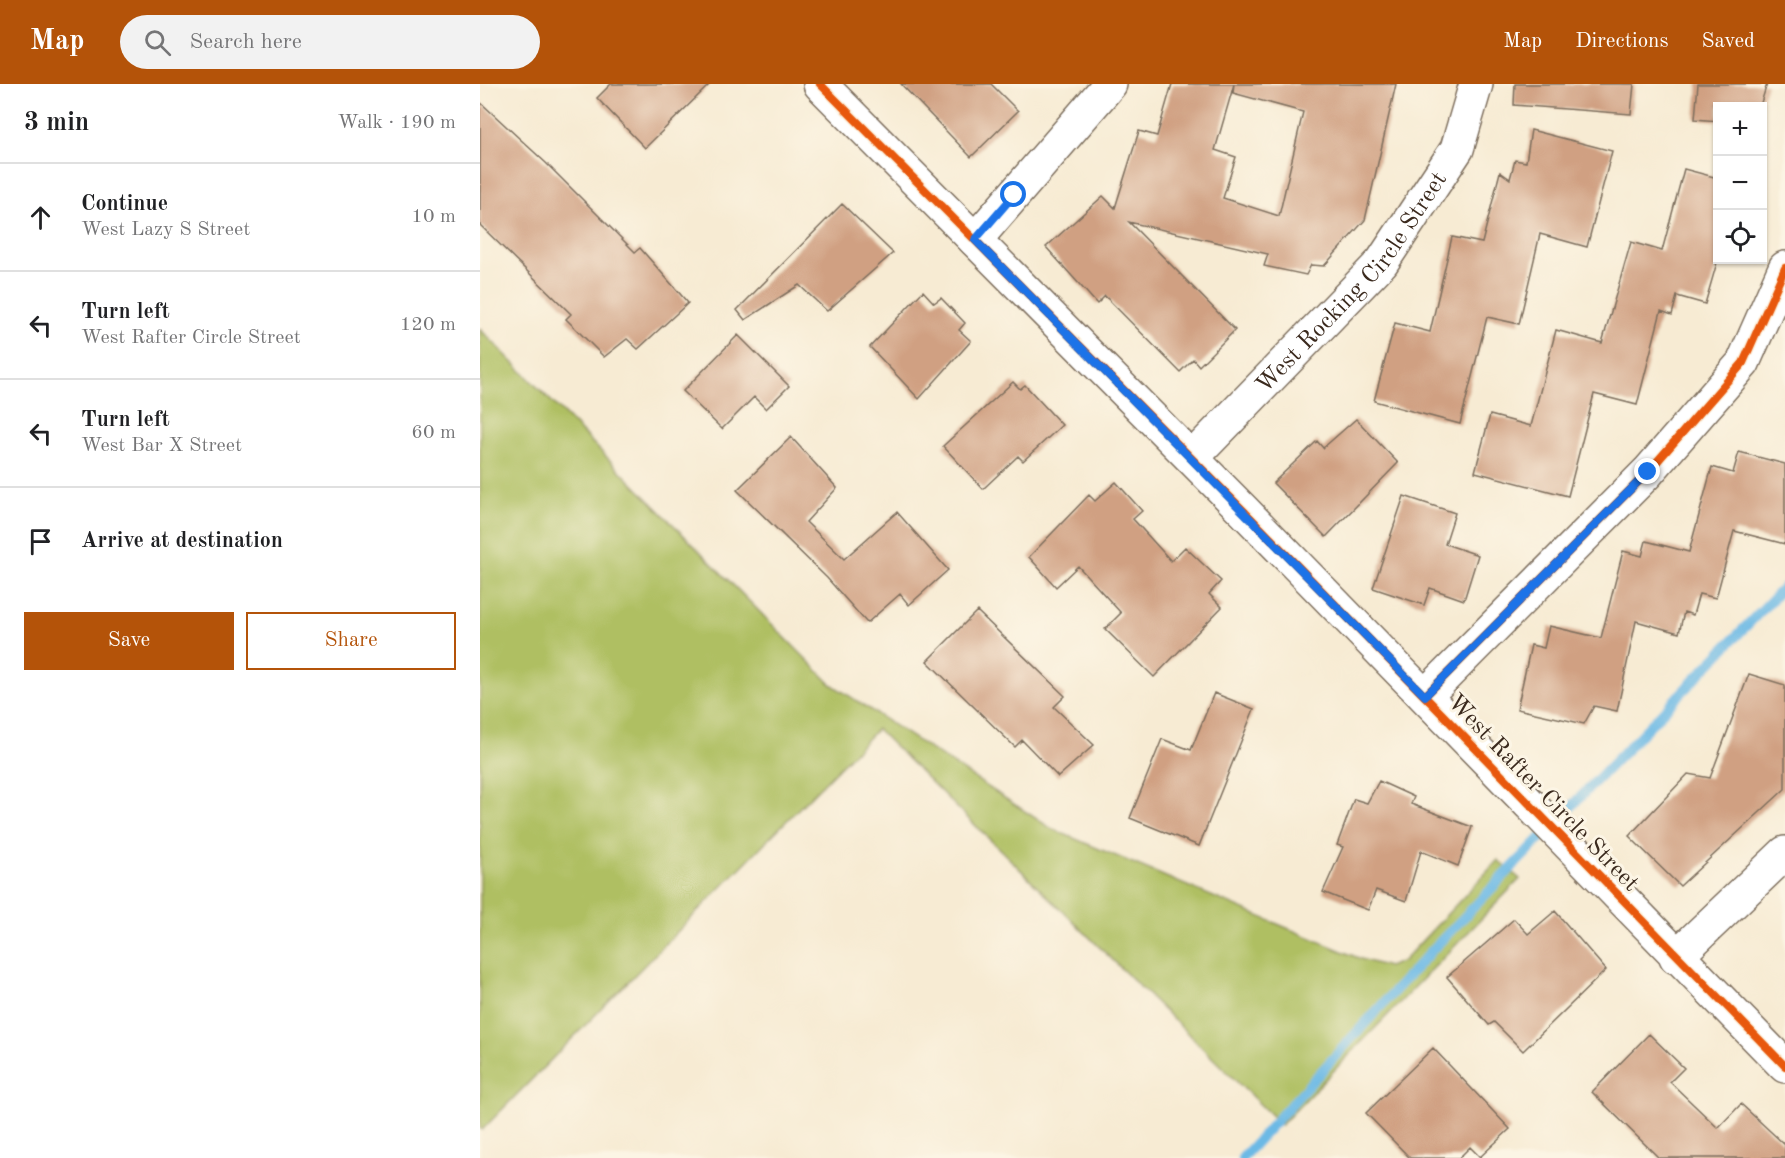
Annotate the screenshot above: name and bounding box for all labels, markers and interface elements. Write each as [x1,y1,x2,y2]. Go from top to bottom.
search box [120,15,540,69]
icon: search [141,26,174,59]
text: Map [30,28,84,56]
text: Search here [189,31,302,53]
text: Map [1503,31,1542,52]
text: Directions [1575,31,1669,52]
text: Saved [1702,31,1755,52]
map controls [1713,102,1767,264]
button: + [1713,102,1767,156]
text: 3 min [24,110,89,136]
text: Walk · 190 m [337,113,456,133]
button: − [1713,156,1767,210]
street label: West Rocking Circle Street [1252,168,1452,398]
route start [1000,181,1026,207]
text: Continue [81,193,168,215]
icon: ahead [24,201,57,234]
text: 10 m [411,207,456,227]
button: locate [1713,210,1767,264]
text: West Lazy S Street [81,220,250,240]
text: Turn left [81,301,170,323]
icon: left [24,309,57,342]
text: 120 m [400,315,456,335]
text: West Rafter Circle Street [81,328,301,348]
text: Turn left [81,409,170,431]
icon: left [24,417,57,450]
text: 60 m [411,423,456,443]
text: West Bar X Street [81,436,242,456]
route end [1634,458,1660,484]
icon: arrive [24,525,57,558]
text: Arrive at destination [81,530,283,552]
button: Save [24,612,234,670]
button: Share [246,612,456,670]
street label: West Rafter Circle Street [1442,690,1643,897]

